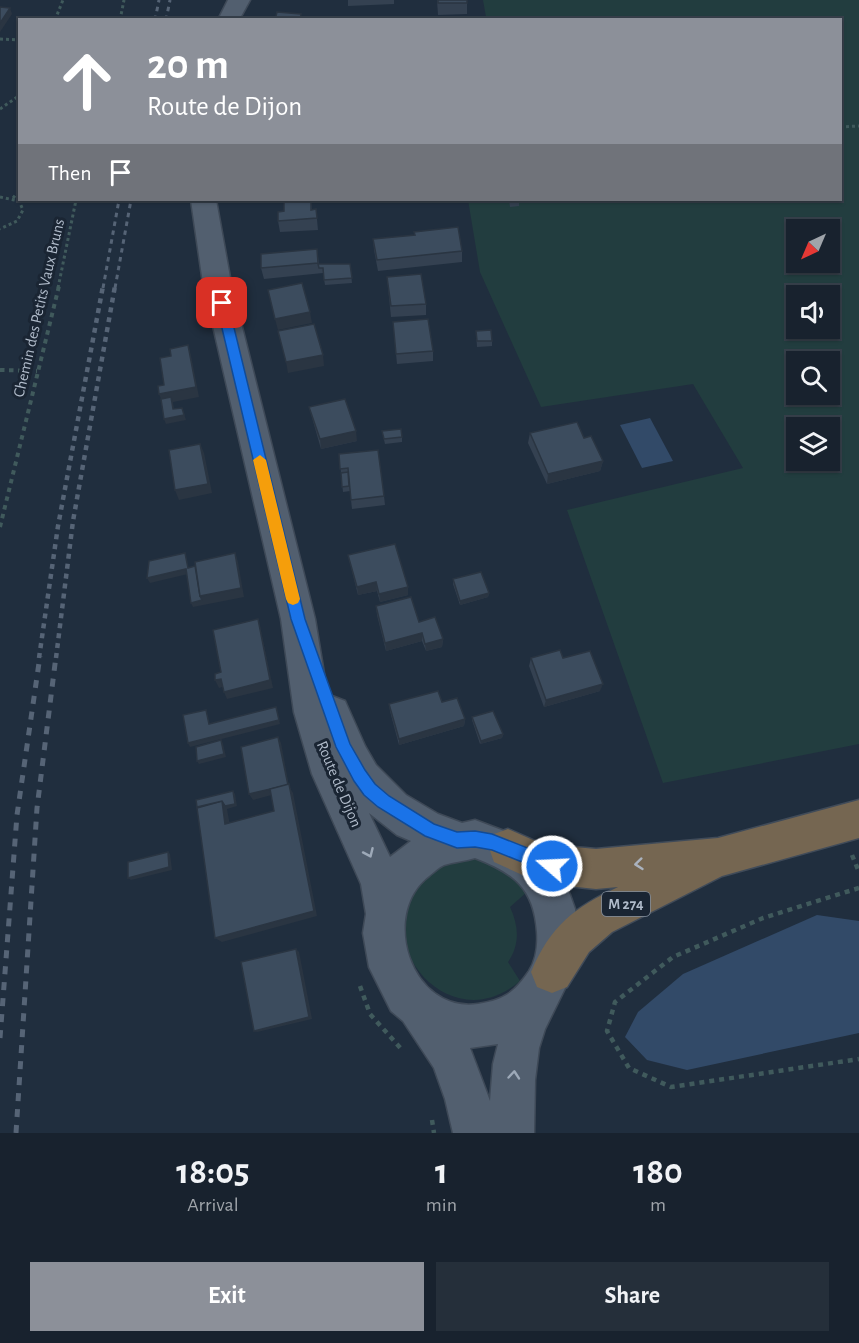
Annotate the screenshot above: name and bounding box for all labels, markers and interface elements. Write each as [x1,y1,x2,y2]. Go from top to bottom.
icon: ahead [48,42,126,120]
text: 20 m [147,44,229,86]
text: Route de Dijon [147,93,302,120]
icon: arrive [104,156,137,189]
text: Then [48,162,92,184]
street label: Chemin des Petits Vaux Bruns [11,217,67,399]
north arrow [786,219,840,273]
map controls [786,219,840,471]
pin [196,277,247,328]
button: sound [786,285,840,339]
icon: arrive [205,286,238,319]
button: search [786,351,840,405]
button: layers [786,417,840,471]
street label: Route de Dijon [313,739,364,830]
position arrow [520,834,584,898]
one-way arrow [362,847,374,858]
one-way arrow [634,857,643,870]
road number: M 274 [602,892,650,916]
one-way arrow [507,1070,520,1079]
text: 18:05 [176,1154,250,1190]
text: 1 [435,1154,448,1190]
text: 180 [633,1154,683,1190]
text: Arrival [187,1195,239,1215]
text: min [426,1195,457,1215]
text: m [650,1195,666,1215]
button: Exit [30,1262,424,1331]
button: Share [436,1262,829,1331]

